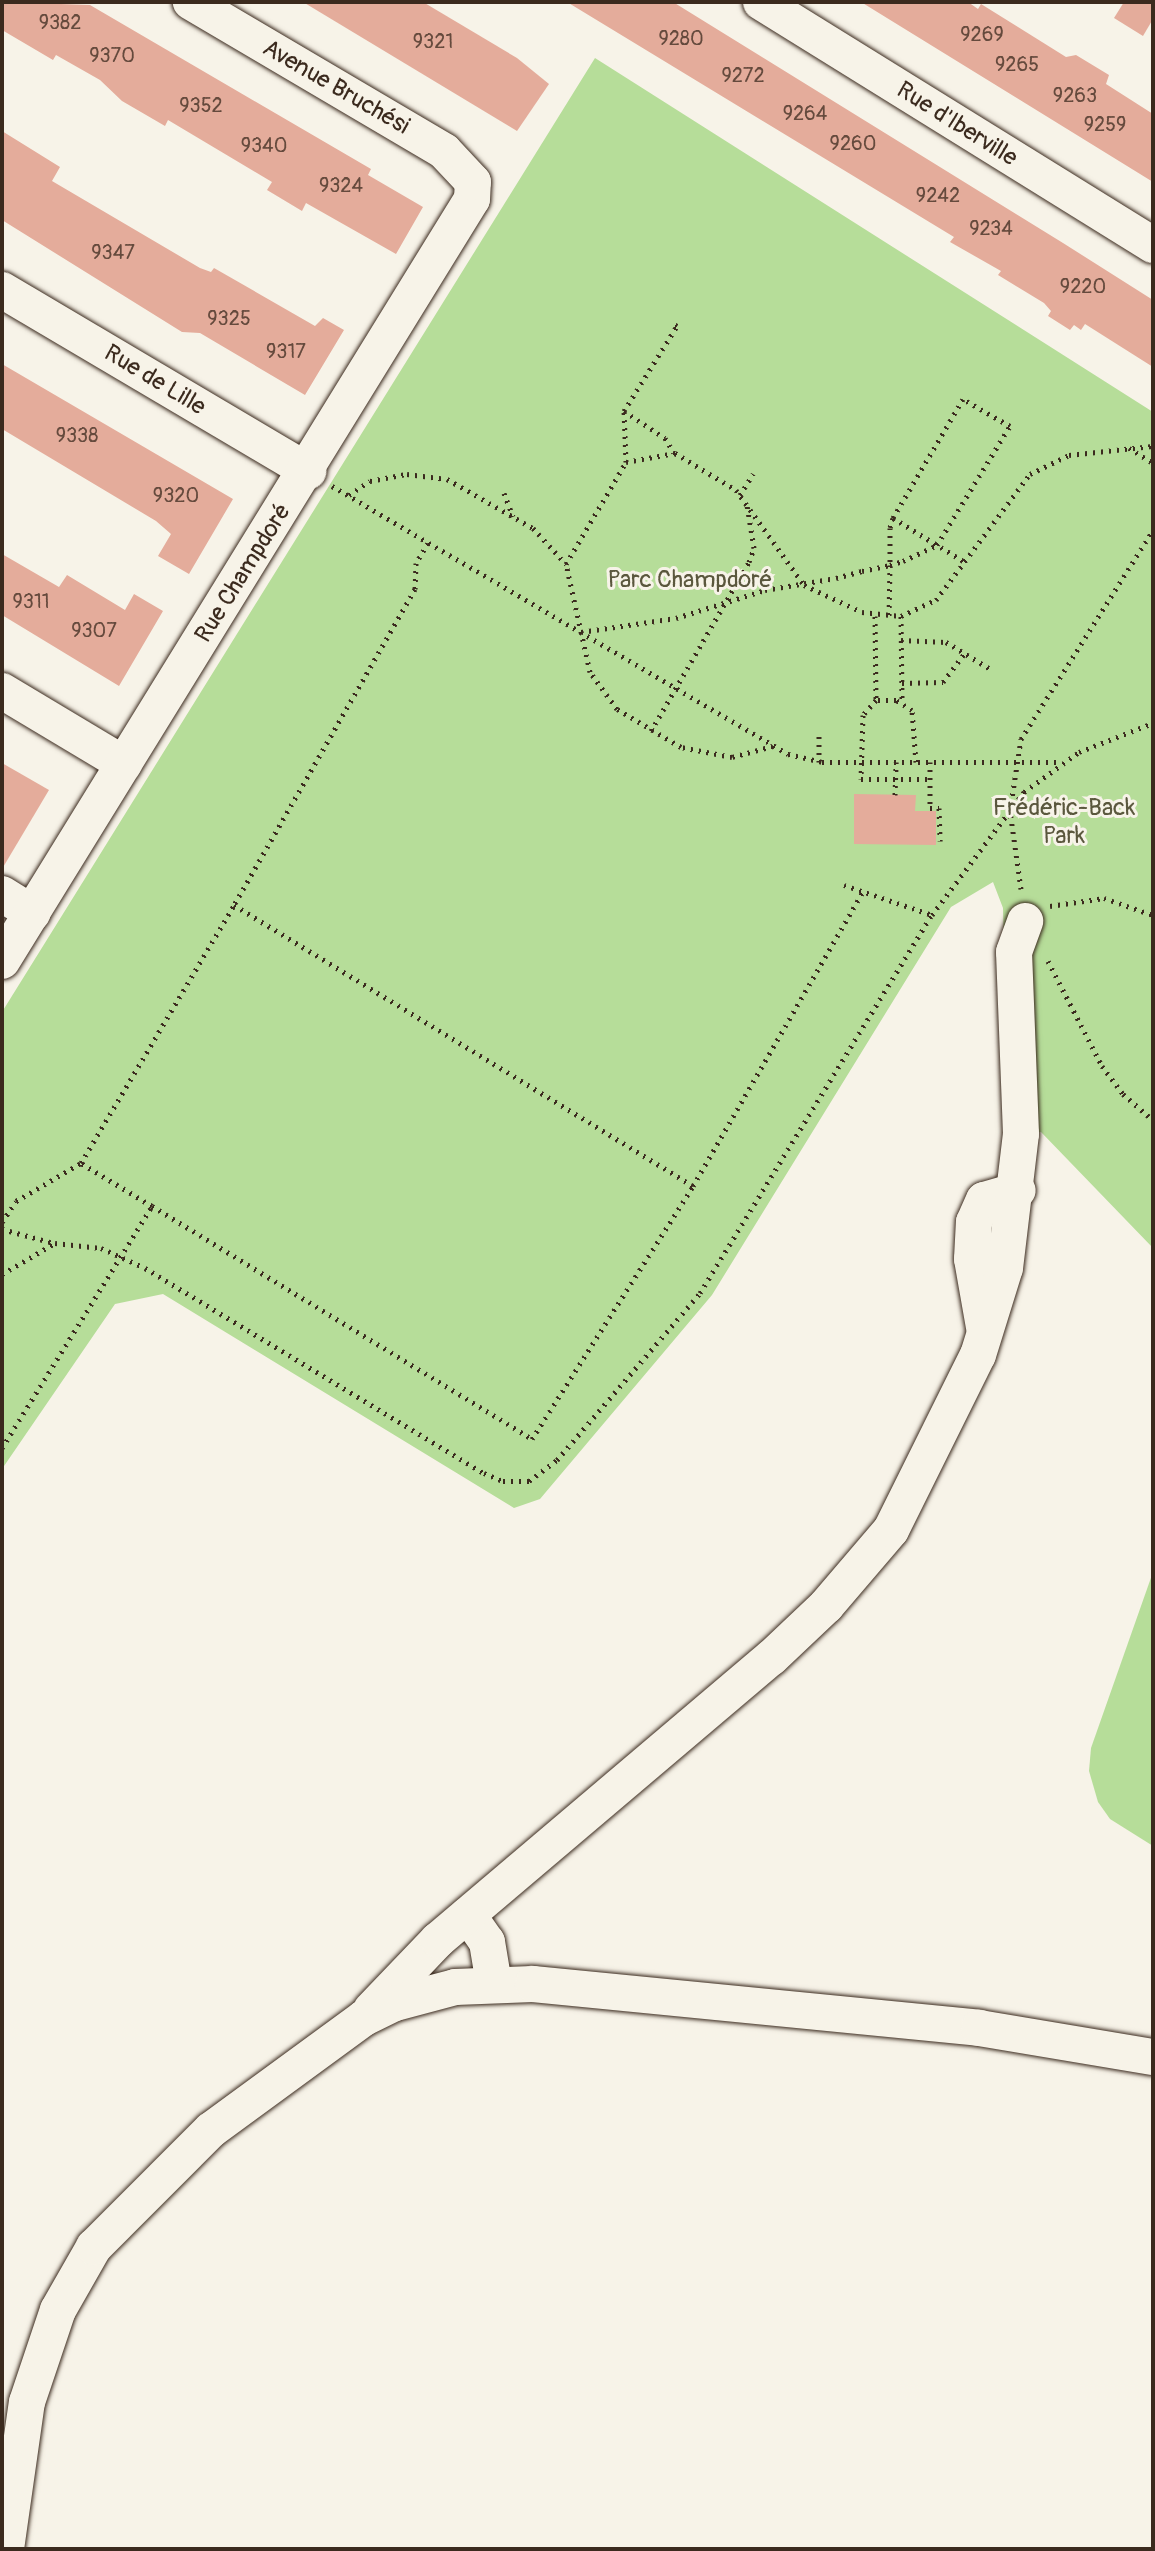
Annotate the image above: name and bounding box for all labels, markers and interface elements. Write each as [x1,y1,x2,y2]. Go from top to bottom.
house number: 9382 [39,10,81,34]
house number: 9269 [960,22,1004,46]
house number: 9280 [658,26,704,50]
house number: 9321 [413,29,453,53]
street label: Avenue Bruchési [258,33,414,141]
house number: 9370 [89,43,135,67]
house number: 9265 [995,52,1039,76]
house number: 9272 [721,63,765,87]
street label: Rue d'Iberville [891,76,1023,172]
house number: 9263 [1053,83,1097,107]
house number: 9352 [179,93,223,117]
house number: 9264 [783,101,827,125]
house number: 9259 [1084,112,1126,136]
house number: 9260 [830,131,876,155]
house number: 9340 [241,133,287,157]
house number: 9324 [319,173,363,197]
house number: 9242 [916,183,960,207]
house number: 9234 [969,216,1013,240]
house number: 9347 [91,240,135,264]
house number: 9220 [1060,274,1106,298]
house number: 9325 [207,306,251,330]
street label: Rue de Lille [99,339,211,421]
house number: 9317 [266,339,306,363]
house number: 9338 [56,423,98,447]
house number: 9320 [153,483,199,507]
street label: Rue Champdoré [189,498,297,648]
park label: Parc Champdoré [608,566,772,594]
house number: 9311 [12,589,50,613]
house number: 9307 [71,618,117,642]
park label: Frédéric-Back Park [993,794,1135,850]

